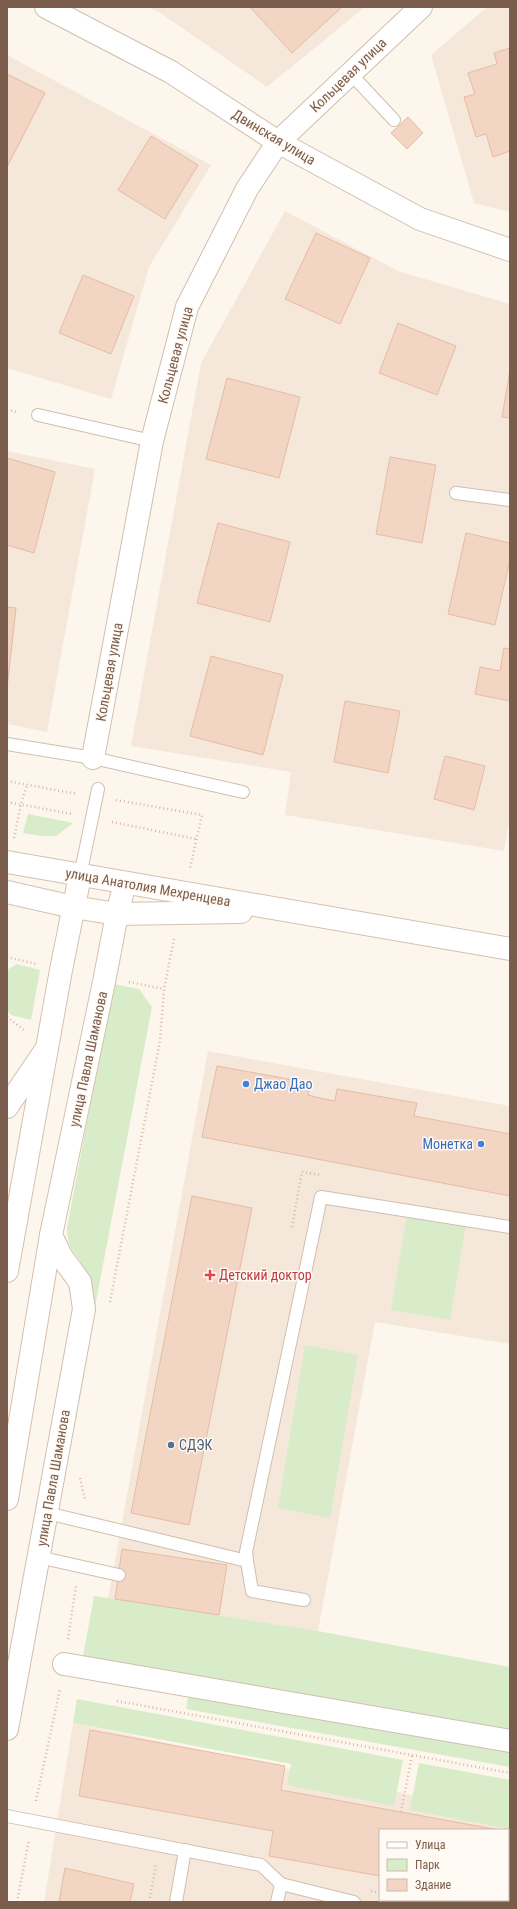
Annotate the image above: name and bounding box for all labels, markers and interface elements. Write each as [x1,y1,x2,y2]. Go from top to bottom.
street label: Кольцевая улица [307,35,389,115]
street label: Двинская улица [229,106,319,168]
street label: Кольцевая улица [154,305,196,405]
street label: Кольцевая улица [92,621,126,723]
street label: улица Анатолия Мехренцева [64,865,232,909]
street label: улица Павла Шаманова [66,990,110,1128]
place label: Джао Дао [254,1076,312,1092]
marker: Джао Дао [241,1079,251,1089]
place label: Монетка [422,1136,473,1152]
marker: Монетка [476,1139,486,1149]
place label: Детский доктор [219,1267,312,1283]
marker: Детский доктор [204,1269,216,1281]
street label: улица Павла Шаманова [33,1408,73,1548]
place label: СДЭК [179,1437,212,1453]
marker: СДЭК [166,1440,176,1450]
legend [379,1829,509,1901]
text: Улица [415,1838,446,1852]
text: Парк [415,1858,440,1872]
text: Здание [415,1878,452,1892]

